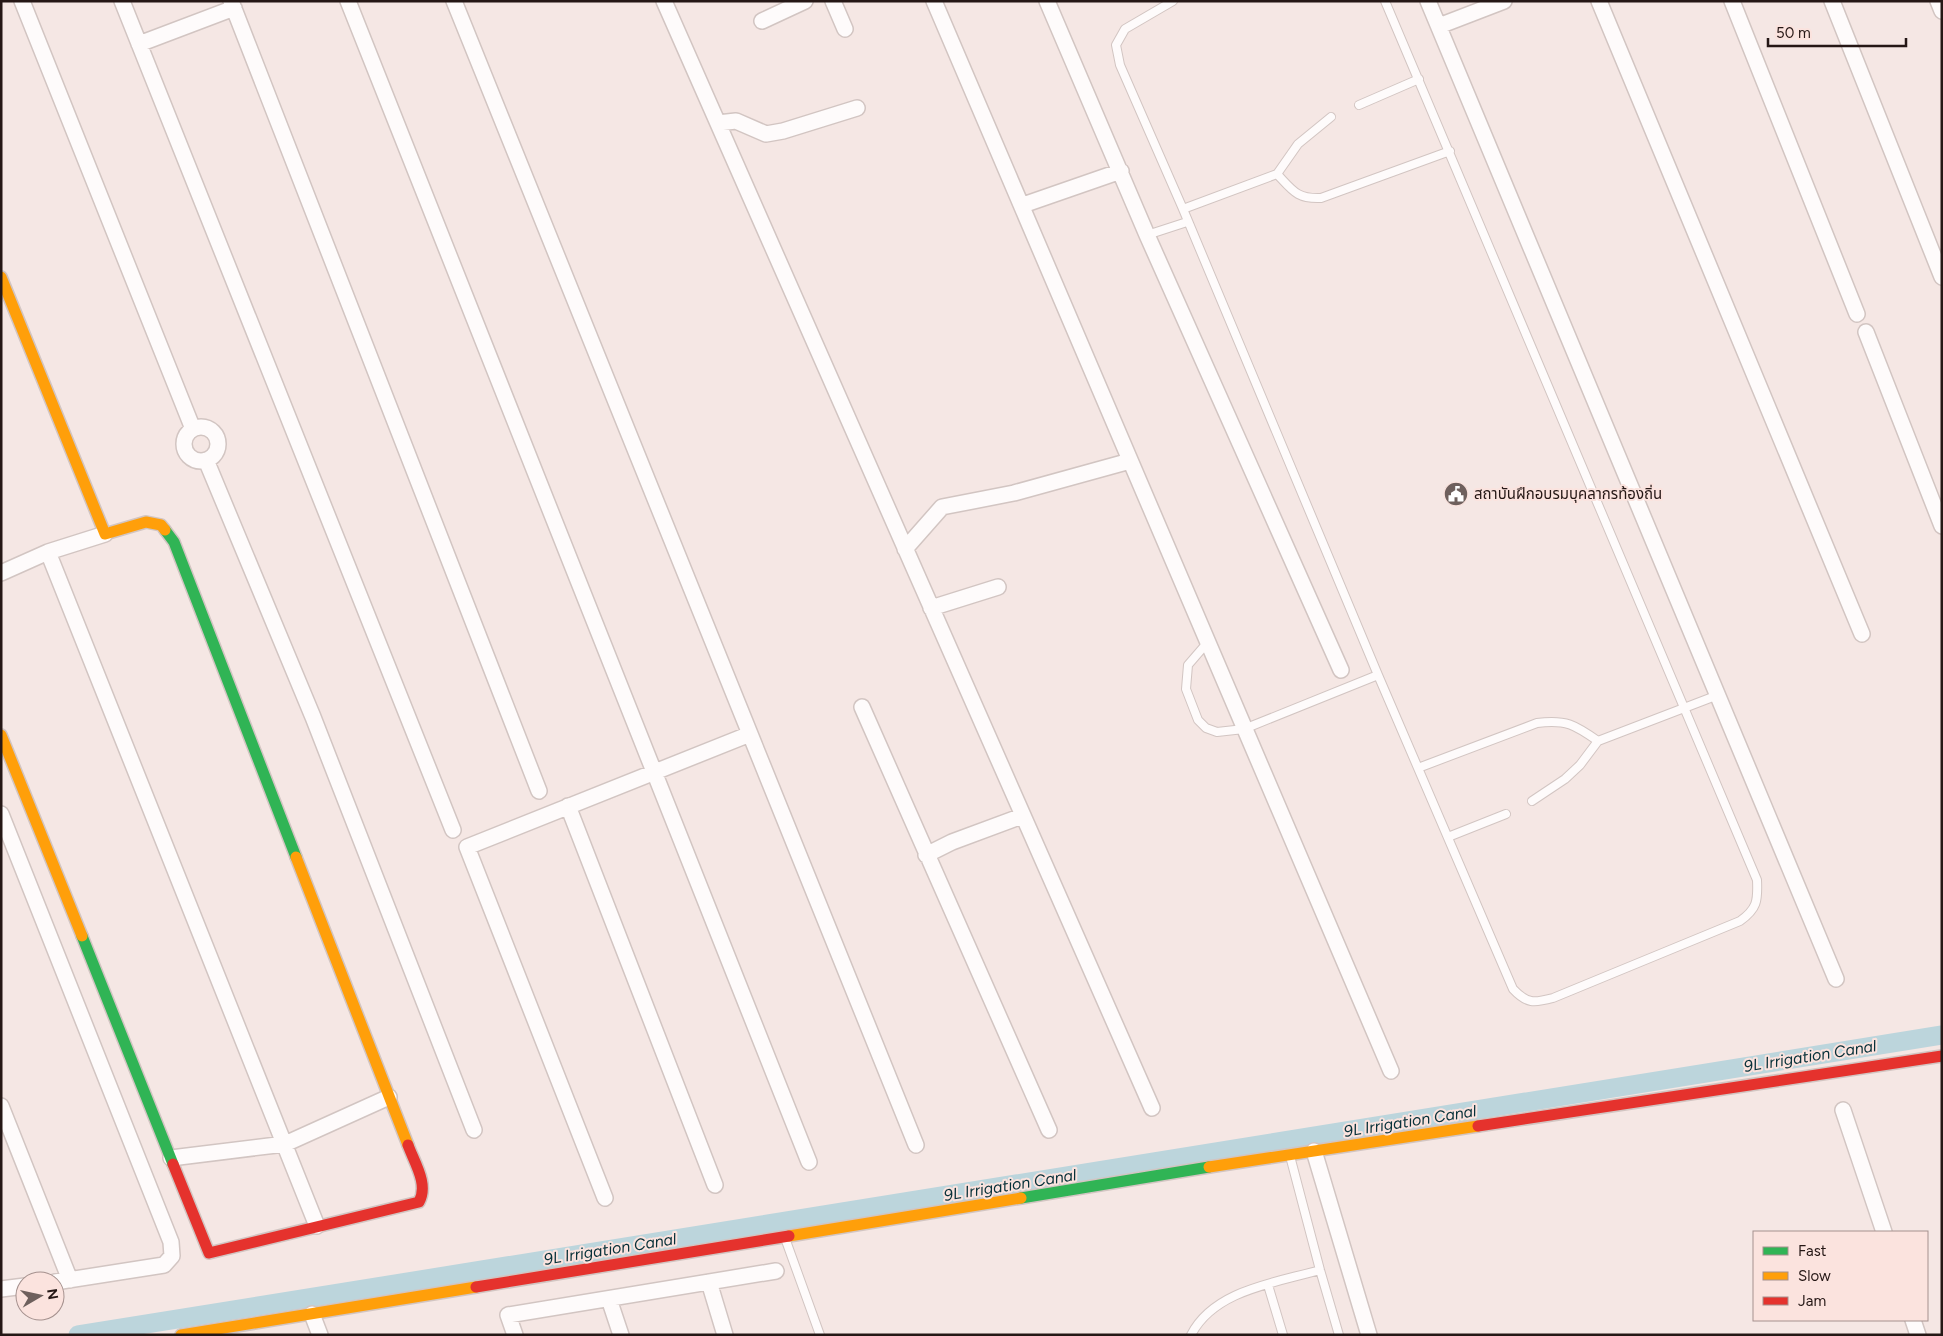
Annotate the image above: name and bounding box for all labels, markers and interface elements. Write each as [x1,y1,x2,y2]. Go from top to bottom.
scale bar [1768,15,1906,47]
text: 50 m [1776,24,1811,42]
public building icon: สถาบันฝึกอบรมบุคลากรท้องถิ่น [1443,481,1469,507]
place label: สถาบันฝึกอบรมบุคลากรท้องถิ่น [1474,484,1662,503]
water label: 9L Irrigation Canal [1742,1036,1878,1076]
water label: 9L Irrigation Canal [1342,1101,1478,1141]
water label: 9L Irrigation Canal [942,1165,1078,1205]
water label: 9L Irrigation Canal [542,1229,678,1269]
legend [1753,1231,1928,1321]
text: Fast [1798,1242,1827,1260]
text: Slow [1798,1267,1831,1285]
north arrow [15,1271,65,1321]
text: N [43,1287,62,1301]
text: Jam [1798,1292,1826,1310]

